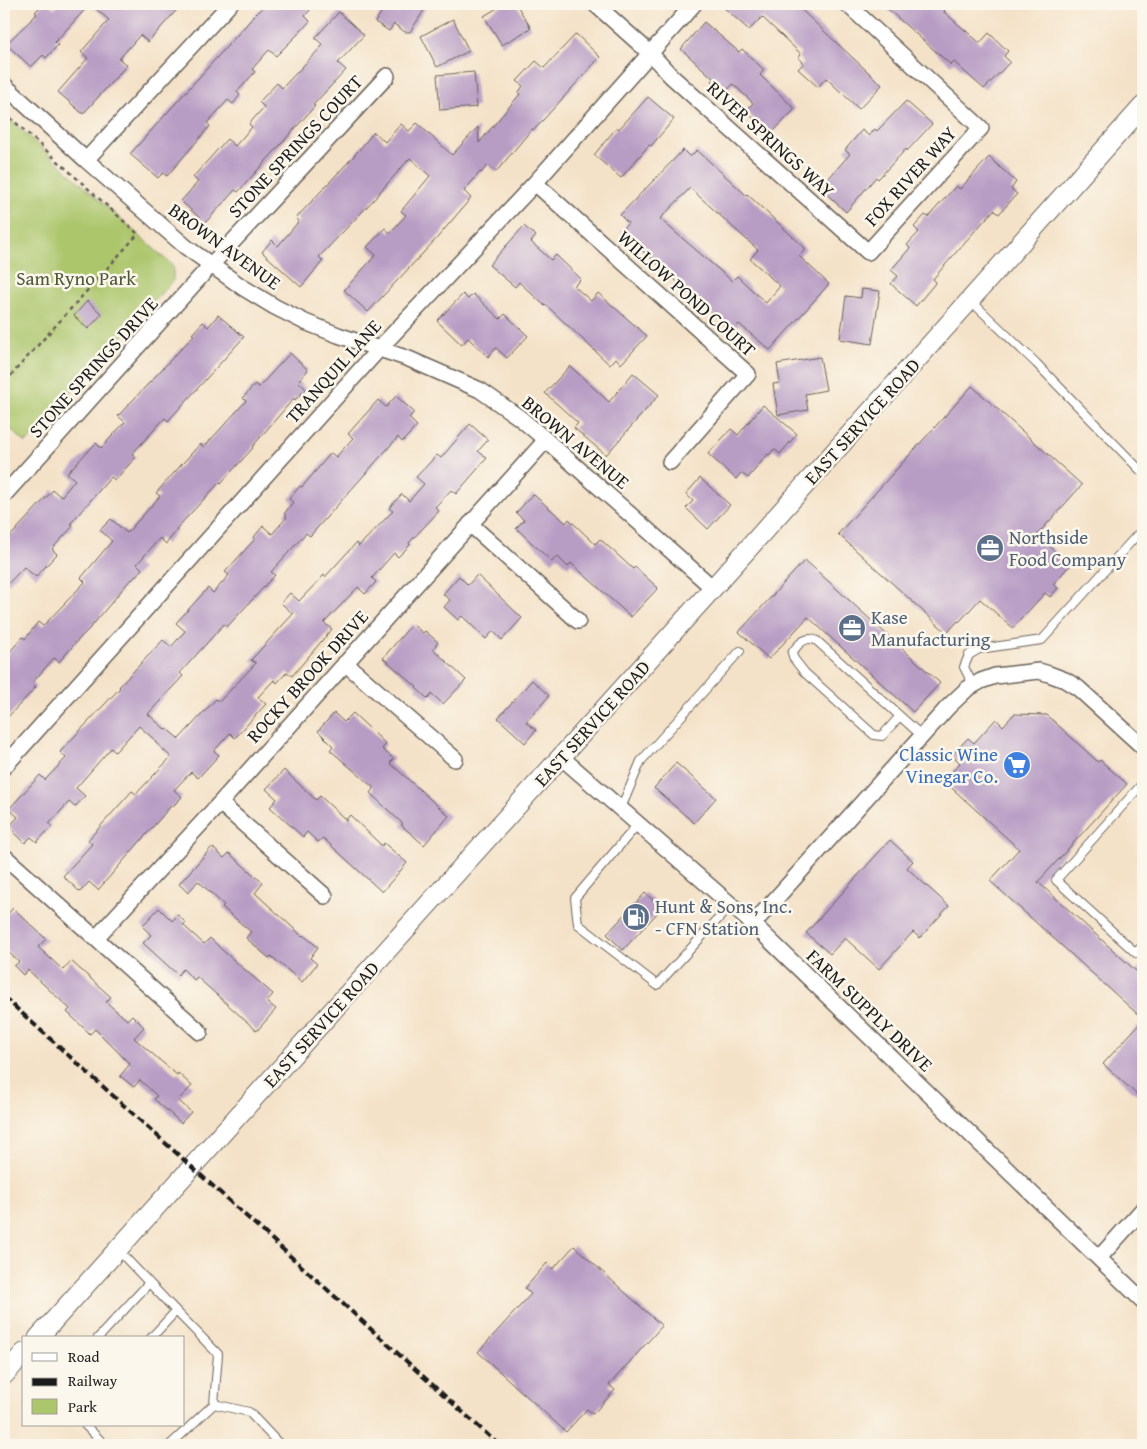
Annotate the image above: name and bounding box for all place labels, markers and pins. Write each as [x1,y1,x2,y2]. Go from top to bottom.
place label: Northside Food Company [1009,523,1127,573]
office icon: Northside Food Company [975,533,1005,563]
place label: Kase Manufacturing [871,603,991,653]
office icon: Kase Manufacturing [837,613,867,643]
place label: Classic Wine Vinegar Co. [899,740,998,790]
supermarket icon: Classic Wine Vinegar Co. [1002,750,1032,780]
place label: Hunt & Sons, Inc. - CFN Station [655,892,792,942]
fuel station icon: Hunt & Sons, Inc. - CFN Station [621,902,651,932]

